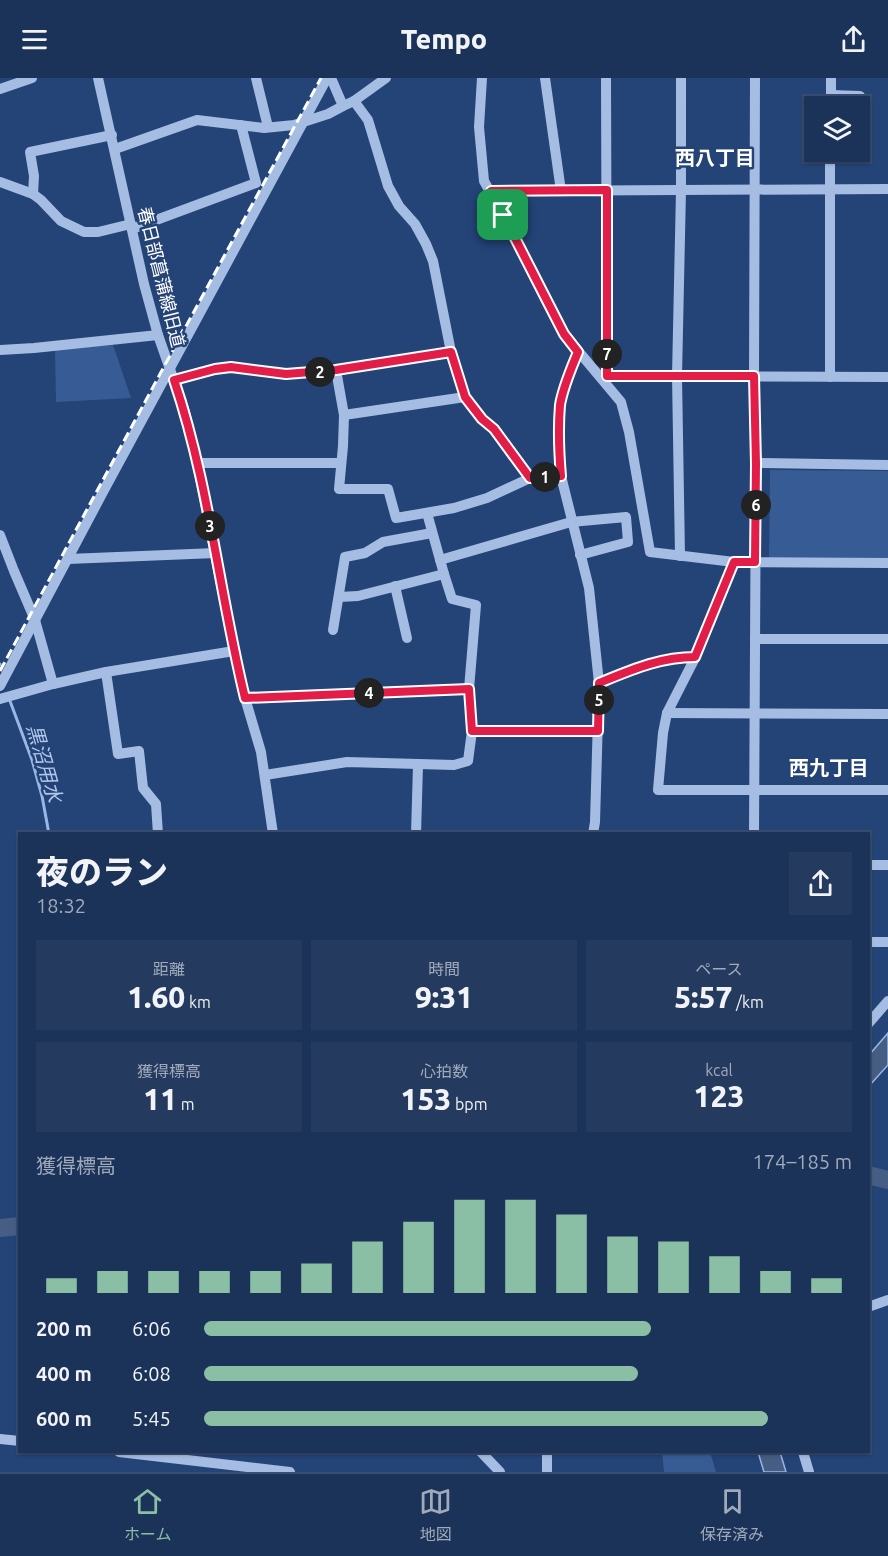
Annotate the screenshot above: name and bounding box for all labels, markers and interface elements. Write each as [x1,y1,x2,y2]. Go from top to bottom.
icon: menu [18,23,51,56]
icon: share [837,23,870,56]
text: Tempo [401,24,487,54]
map controls [804,96,870,162]
button: layers [804,96,870,162]
district label: 西八丁目 [675,146,755,169]
pin [477,189,528,240]
icon: arrive [486,198,519,231]
street label: 春日部菖蒲線旧道 [135,205,189,349]
pin: 7 [592,339,622,369]
text: 7 [602,345,612,363]
pin: 2 [305,357,335,387]
text: 2 [315,363,325,381]
pin: 1 [530,462,560,492]
text: 1 [540,468,550,486]
pin: 6 [741,490,771,520]
text: 6 [751,496,761,514]
pin: 3 [195,511,225,541]
text: 3 [205,517,215,535]
pin: 4 [354,678,384,708]
text: 4 [364,684,374,702]
pin: 5 [584,685,614,715]
text: 5 [594,691,604,709]
water label: 黒沼用水 [23,721,68,807]
district label: 西九丁目 [789,756,869,779]
button: share [789,852,852,915]
text: 夜のラン [36,853,168,890]
text: 18:32 [36,894,86,917]
text: 距離 [153,960,185,978]
text: 時間 [428,960,460,978]
text: ペース [695,960,743,978]
text: 1.60 [127,980,185,1014]
text: 9:31 [415,980,473,1014]
text: 5:57 [674,980,732,1014]
text: km [185,993,211,1011]
text: /km [732,993,764,1011]
text: kcal [705,1061,733,1079]
text: 獲得標高 [137,1062,201,1080]
text: 心拍数 [420,1062,468,1080]
text: 123 [694,1079,744,1113]
text: 11 [143,1082,177,1116]
text: 153 [401,1082,451,1116]
text: m [177,1095,195,1113]
text: bpm [451,1095,487,1113]
text: 174–185 m [753,1150,852,1173]
text: 獲得標高 [36,1154,116,1177]
text: 200 m [36,1317,92,1340]
text: 6:06 [132,1317,171,1340]
text: 400 m [36,1362,92,1385]
text: 6:08 [132,1362,171,1385]
text: 600 m [36,1407,92,1430]
text: 5:45 [132,1407,171,1430]
tab: ホーム [124,1485,171,1545]
tab: 地図 [419,1485,452,1545]
tab: 保存済み [700,1485,764,1545]

